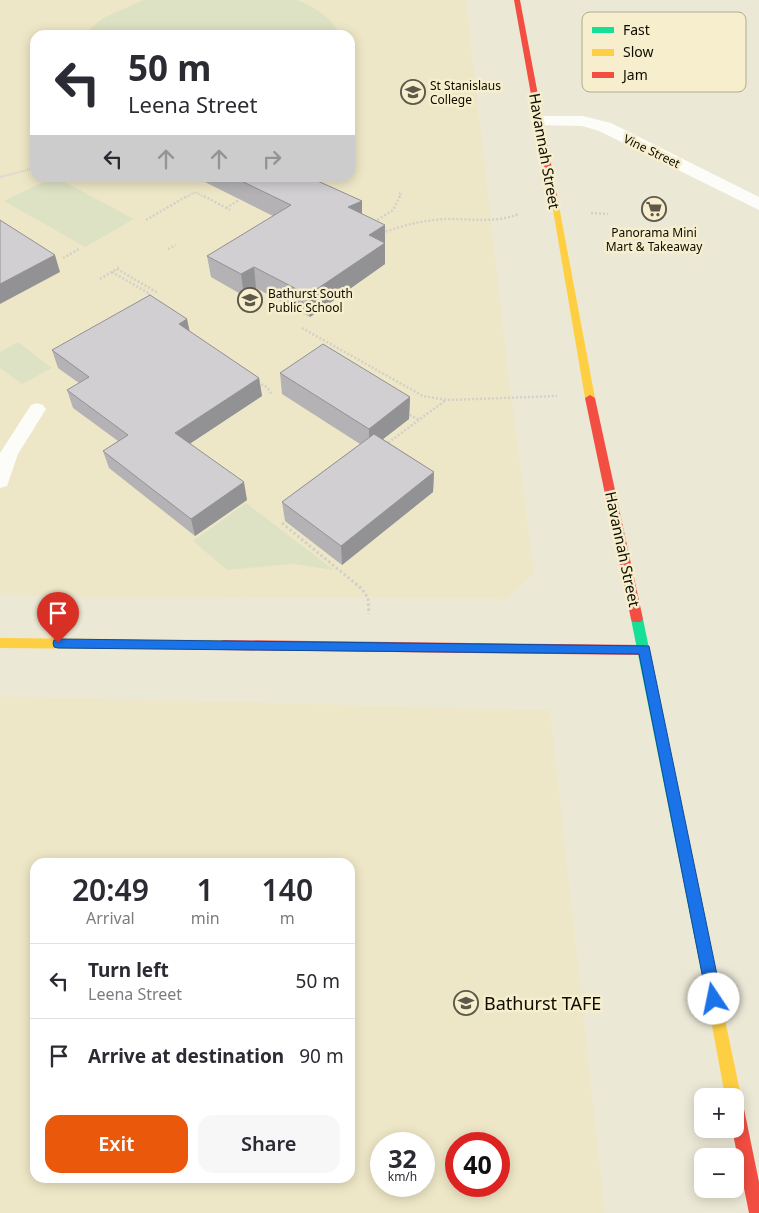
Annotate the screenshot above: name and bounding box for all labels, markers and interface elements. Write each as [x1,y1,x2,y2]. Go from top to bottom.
legend [582,12,746,92]
text: Fast [623,20,650,39]
text: Slow [623,42,654,61]
text: 50 m [128,44,211,91]
icon: left [45,50,110,115]
text: Jam [621,65,648,84]
place label: St Stanislaus College [430,77,501,108]
school or university icon: St Stanislaus College [400,79,426,105]
text: Leena Street [128,89,257,119]
street label: Havannah Street [525,91,565,211]
street label: Vine Street [621,130,684,172]
icon: left [99,145,127,173]
icon: ahead [152,145,180,173]
icon: ahead [205,145,233,173]
icon: right [258,145,286,173]
supermarket icon: Panorama Mini Mart & Takeaway [641,196,667,222]
place label: Panorama Mini Mart & Takeaway [606,224,703,255]
place label: Bathurst South Public School [268,285,353,316]
school or university icon: Bathurst South Public School [237,287,263,313]
street label: Havannah Street [601,489,645,609]
pin [37,592,79,643]
icon: arrive [44,599,72,627]
text: 20:49 [72,869,149,910]
text: 1 [197,869,214,910]
text: 140 [262,869,313,910]
text: Arrival [86,907,135,929]
text: min [191,907,220,929]
text: m [280,907,295,929]
text: Turn left [88,957,169,983]
icon: left [45,967,73,995]
text: 50 m [296,968,340,994]
position arrow [687,972,739,1024]
text: Leena Street [88,983,182,1005]
school or university icon: Bathurst TAFE [453,990,479,1016]
place label: Bathurst TAFE [484,991,601,1015]
icon: arrive [45,1042,73,1070]
text: Arrive at destination [88,1043,284,1069]
text: 90 m [299,1043,344,1069]
map controls [694,1088,744,1198]
button: + [694,1088,744,1138]
button: Exit [45,1115,188,1173]
button: Share [198,1115,340,1173]
speed limit sign: 40 [445,1132,510,1197]
text: 32 [388,1141,417,1175]
button: − [694,1148,744,1198]
text: km/h [388,1168,417,1185]

